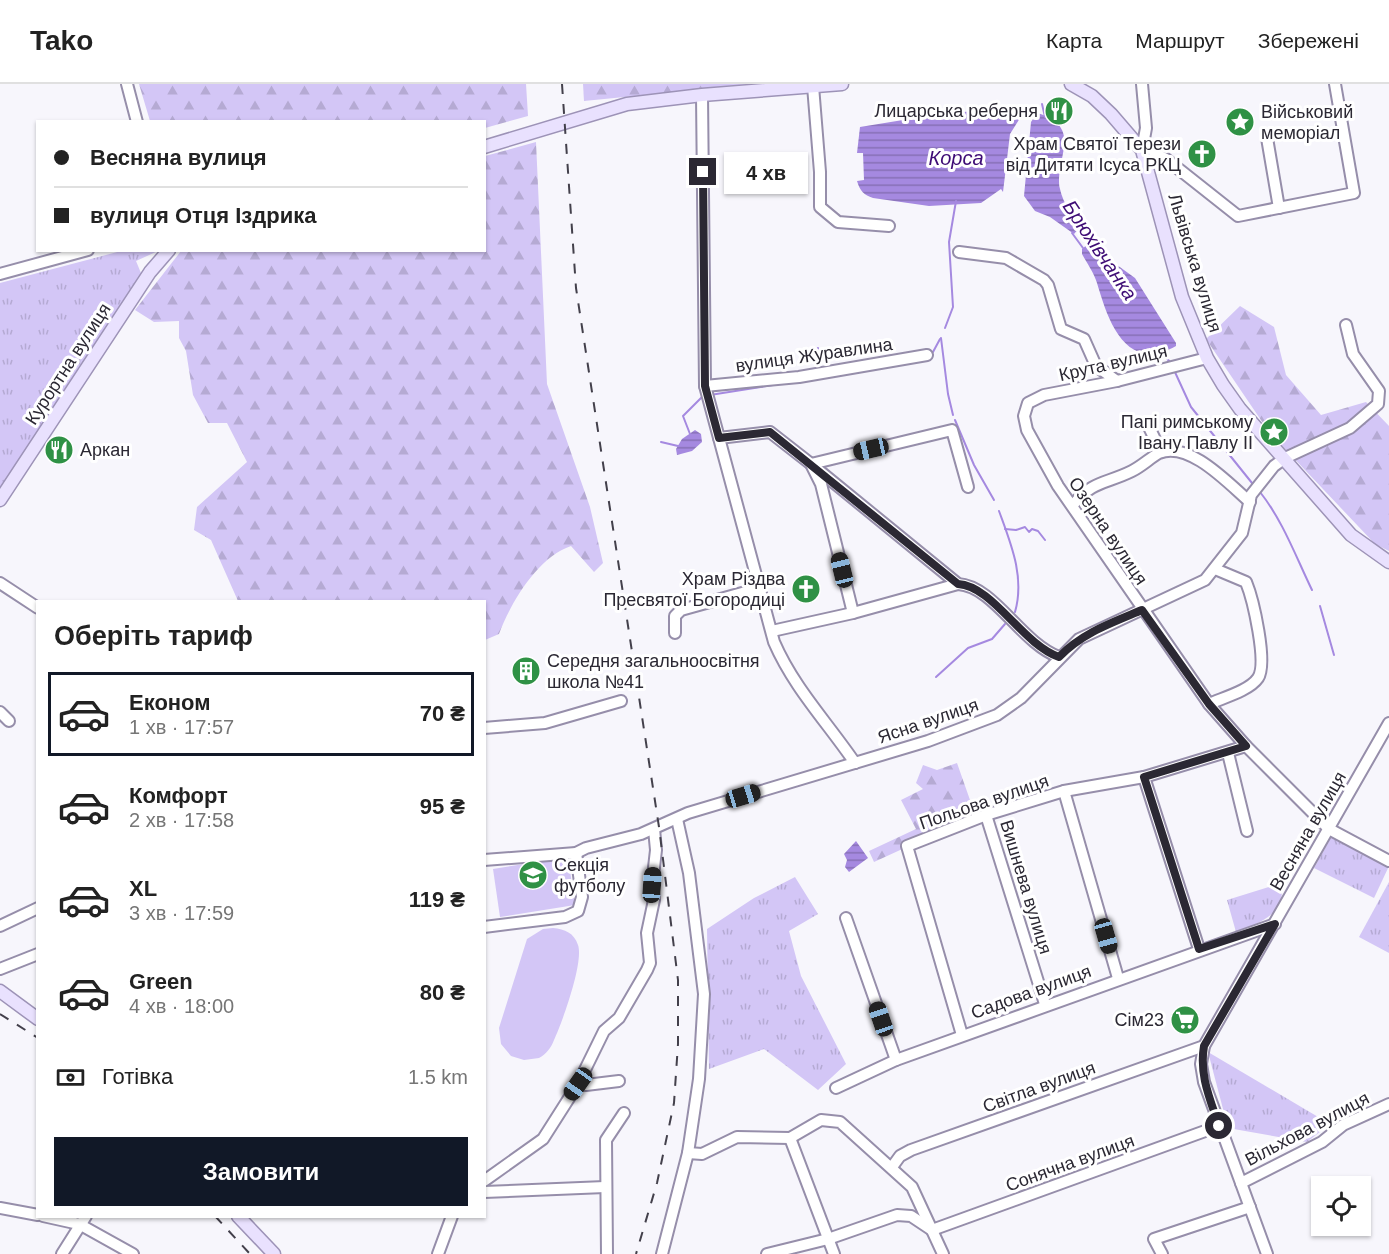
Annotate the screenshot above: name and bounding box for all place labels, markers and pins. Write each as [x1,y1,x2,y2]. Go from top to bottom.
restaurant icon: Лицарська реберня [1043,95,1075,127]
place label: Лицарська реберня [875,101,1038,121]
place label: Військовий меморіал [1261,102,1353,143]
place icon: Військовий меморіал [1224,106,1256,138]
place label: Храм Святої Терези від Дитяти Ісуса РКЦ [1006,134,1181,175]
church icon: Храм Святої Терези від Дитяти Ісуса РКЦ [1186,138,1218,170]
place label: Папі римському Івану Павлу ІІ [1121,412,1253,453]
place icon: Папі римському Івану Павлу ІІ [1258,416,1290,448]
restaurant icon: Аркан [43,434,75,466]
place label: Аркан [80,440,130,460]
place label: Храм Різдва Пресвятої Богородиці [603,569,786,610]
church icon: Храм Різдва Пресвятої Богородиці [790,573,822,605]
place label: Середня загальноосвітня школа №41 [547,651,760,692]
building icon: Середня загальноосвітня школа №41 [510,655,542,687]
place label: Секція футболу [554,855,625,896]
school or university icon: Секція футболу [517,859,549,891]
supermarket icon: Сім23 [1169,1004,1201,1036]
place label: Сім23 [1115,1010,1164,1030]

